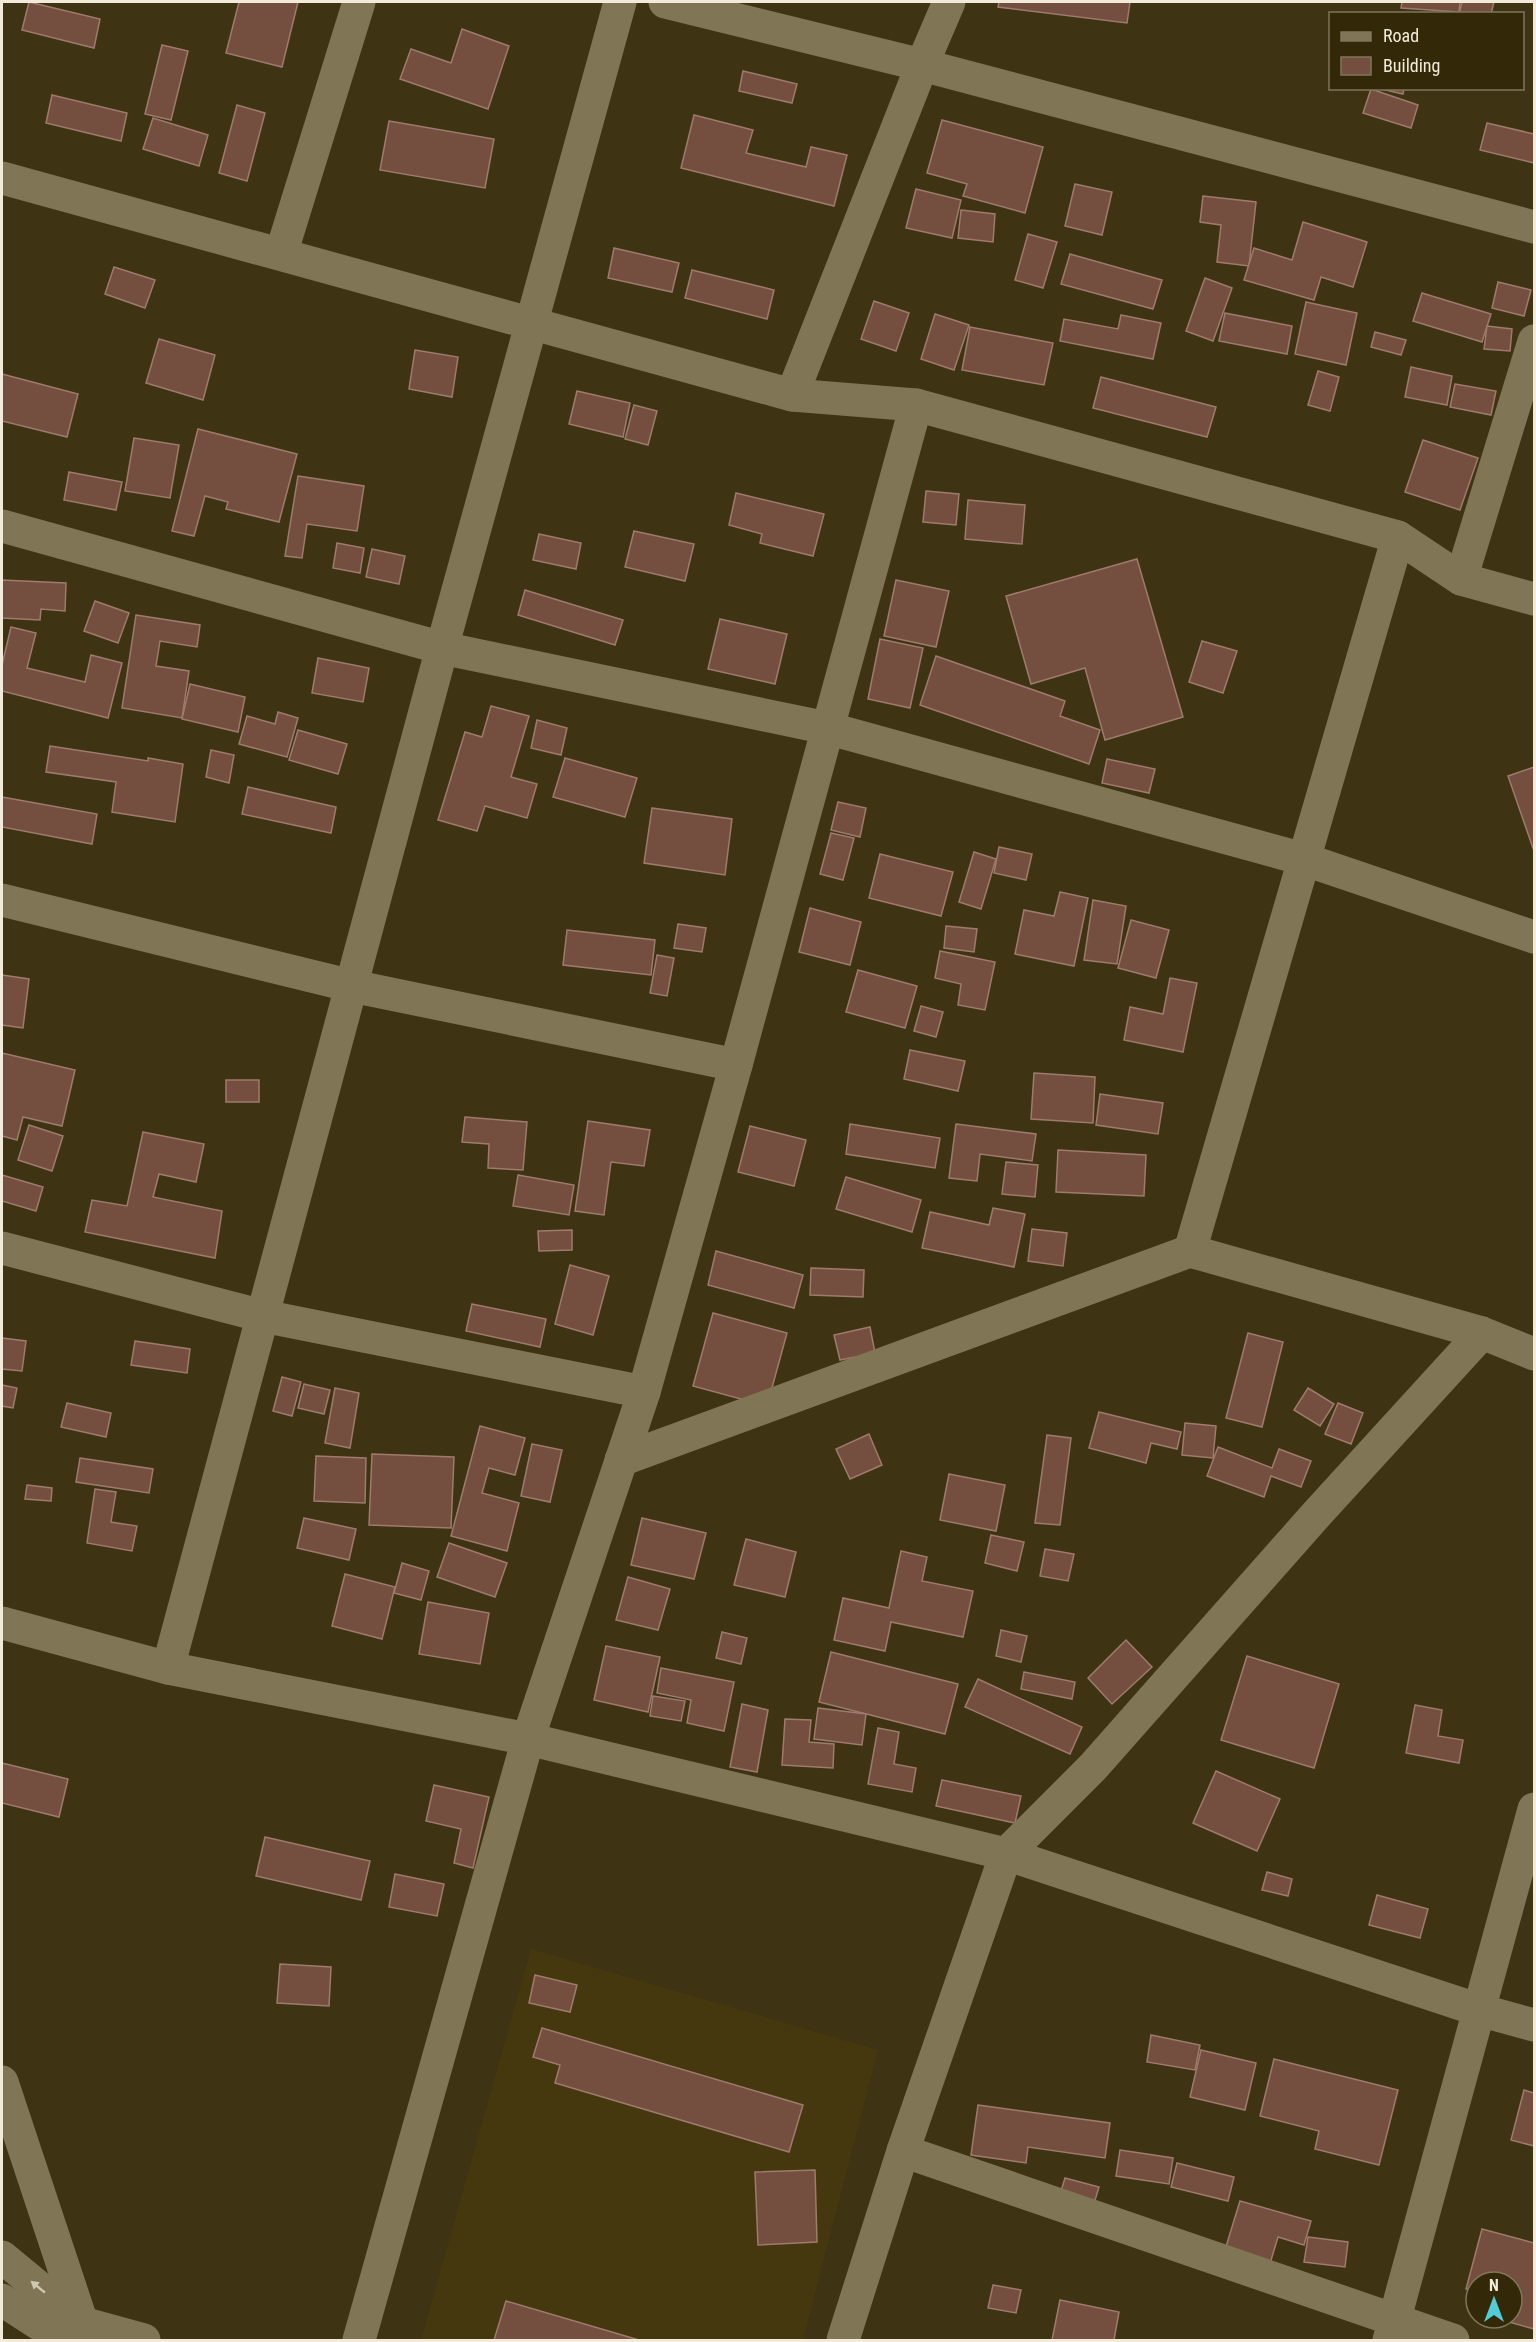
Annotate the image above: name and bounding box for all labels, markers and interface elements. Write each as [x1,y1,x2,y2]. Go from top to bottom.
legend [1329,12,1524,90]
text: Road [1383,25,1419,46]
text: Building [1383,55,1440,76]
north arrow [1464,2270,1524,2330]
text: N [1489,2276,1499,2295]
one-way arrow [31,2281,46,2294]

